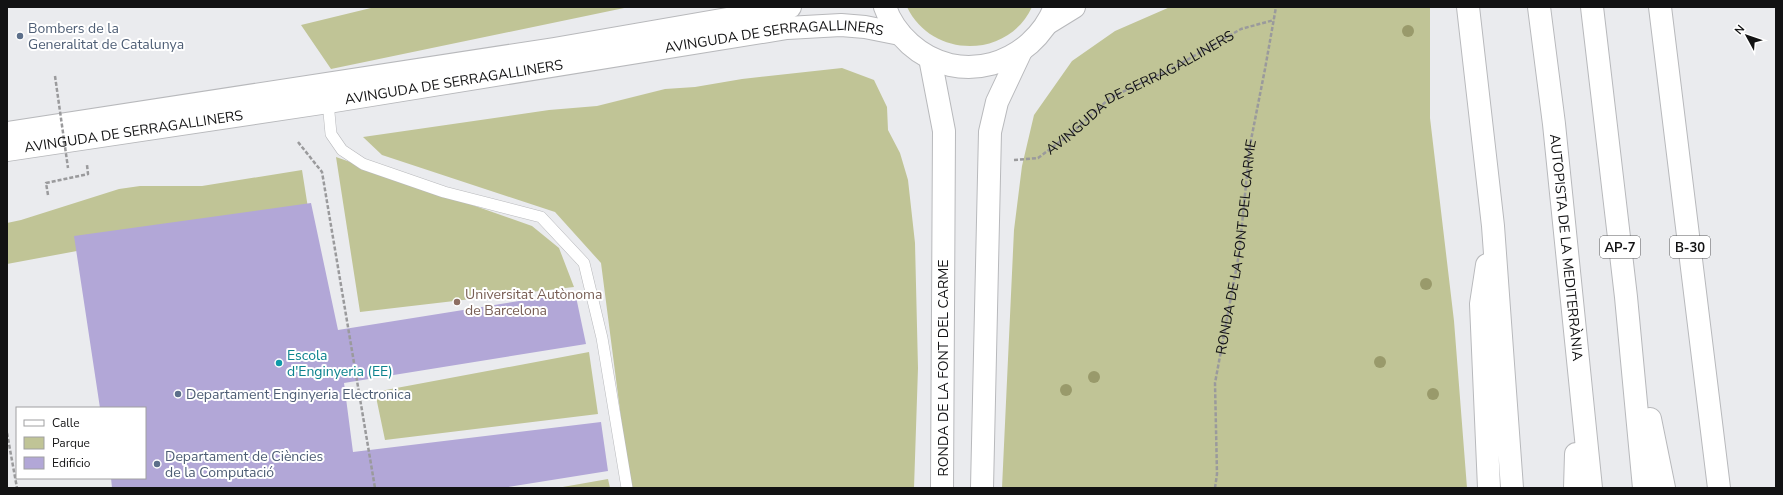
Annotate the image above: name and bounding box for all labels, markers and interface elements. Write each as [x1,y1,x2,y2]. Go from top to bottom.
street label: AVINGUDA DE SERRAGALLINERS [663,16,886,58]
north arrow [1727,16,1767,56]
place label: Bombers de la Generalitat de Catalunya [28,19,184,54]
text: N [1731,22,1748,38]
street label: AVINGUDA DE SERRAGALLINERS [1042,26,1238,159]
marker: Bombers de la Generalitat de Catalunya [15,31,25,41]
street label: AVINGUDA DE SERRAGALLINERS [343,55,565,109]
street label: AVINGUDA DE SERRAGALLINERS [23,106,245,157]
street label: AUTOPISTA DE LA MEDITERRÀNIA [1545,133,1587,362]
street label: RONDA DE LA FONT DEL CARME [1212,138,1261,356]
road number: AP-7 [1600,236,1640,258]
road number: B-30 [1670,236,1710,258]
street label: RONDA DE LA FONT DEL CARME [934,260,953,476]
place label: Universitat Autònoma de Barcelona [465,285,603,320]
marker: Universitat Autònoma de Barcelona [452,297,462,307]
place label: Escola d'Enginyeria (EE) [287,346,393,381]
marker: Escola d'Enginyeria (EE) [274,358,284,368]
place label: Departament Enginyeria Electronica [186,385,411,404]
marker: Departament Enginyeria Electronica [173,389,183,399]
legend [16,407,146,479]
text: Calle [52,415,80,431]
text: Parque [52,435,90,451]
place label: Departament de Ciències de la Computació [165,447,323,482]
text: Edificio [52,455,91,471]
marker: Departament de Ciències de la Computació [152,459,162,469]

